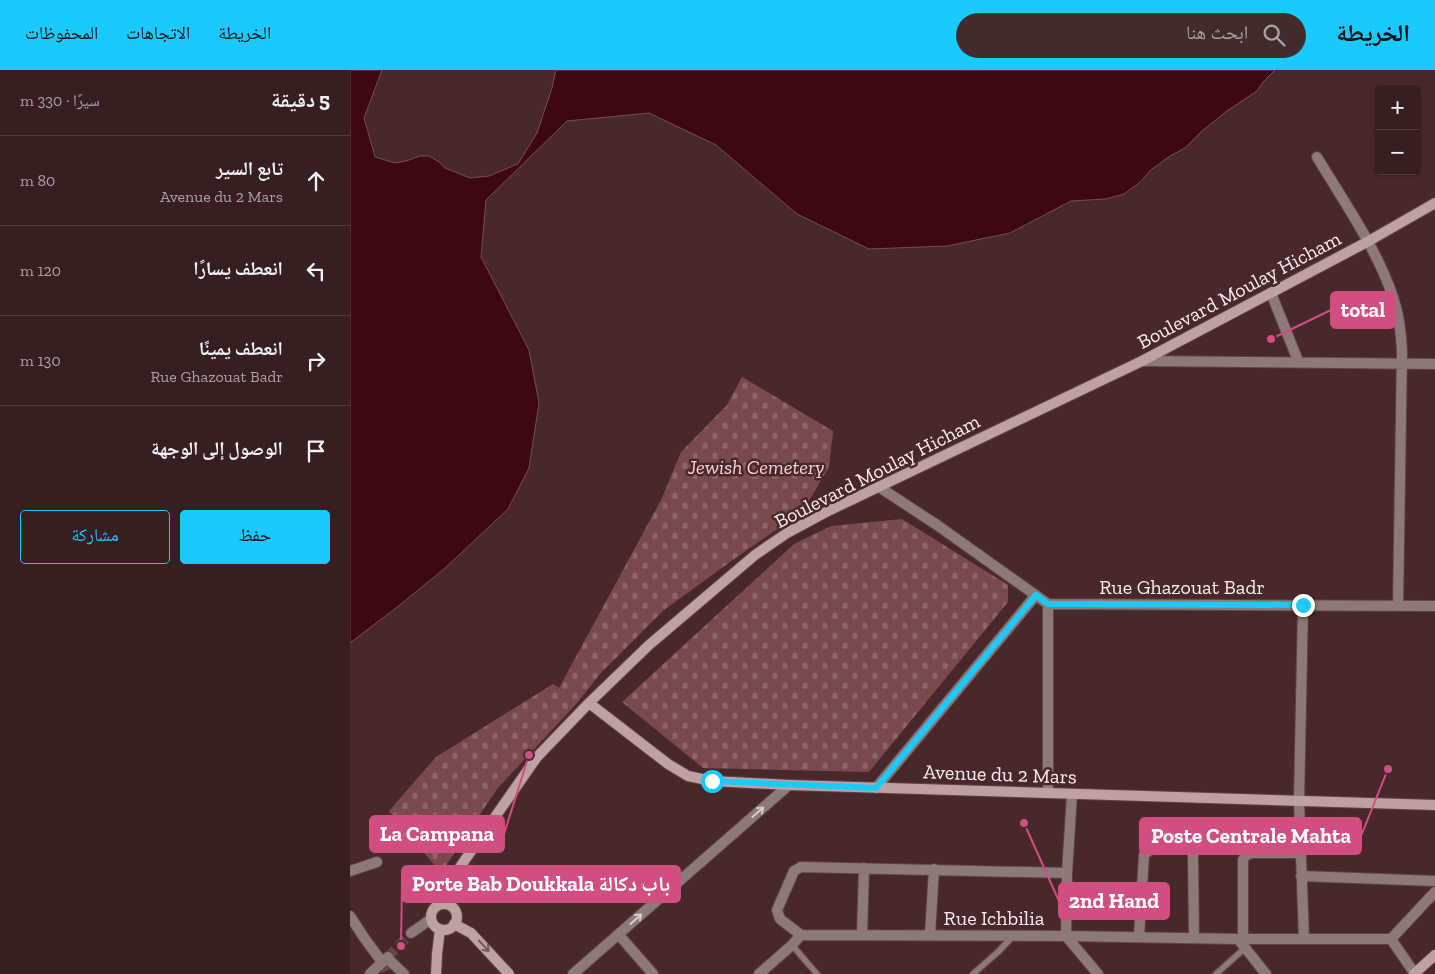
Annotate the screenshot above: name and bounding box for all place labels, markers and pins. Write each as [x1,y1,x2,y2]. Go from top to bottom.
callout: total [1331,292,1395,328]
callout: La Campana [370,816,504,852]
callout: Poste Centrale Mahta [1140,818,1361,854]
callout: Porte Bab Doukkala باب دكالة [402,866,680,902]
callout: 2nd Hand [1059,883,1169,919]

